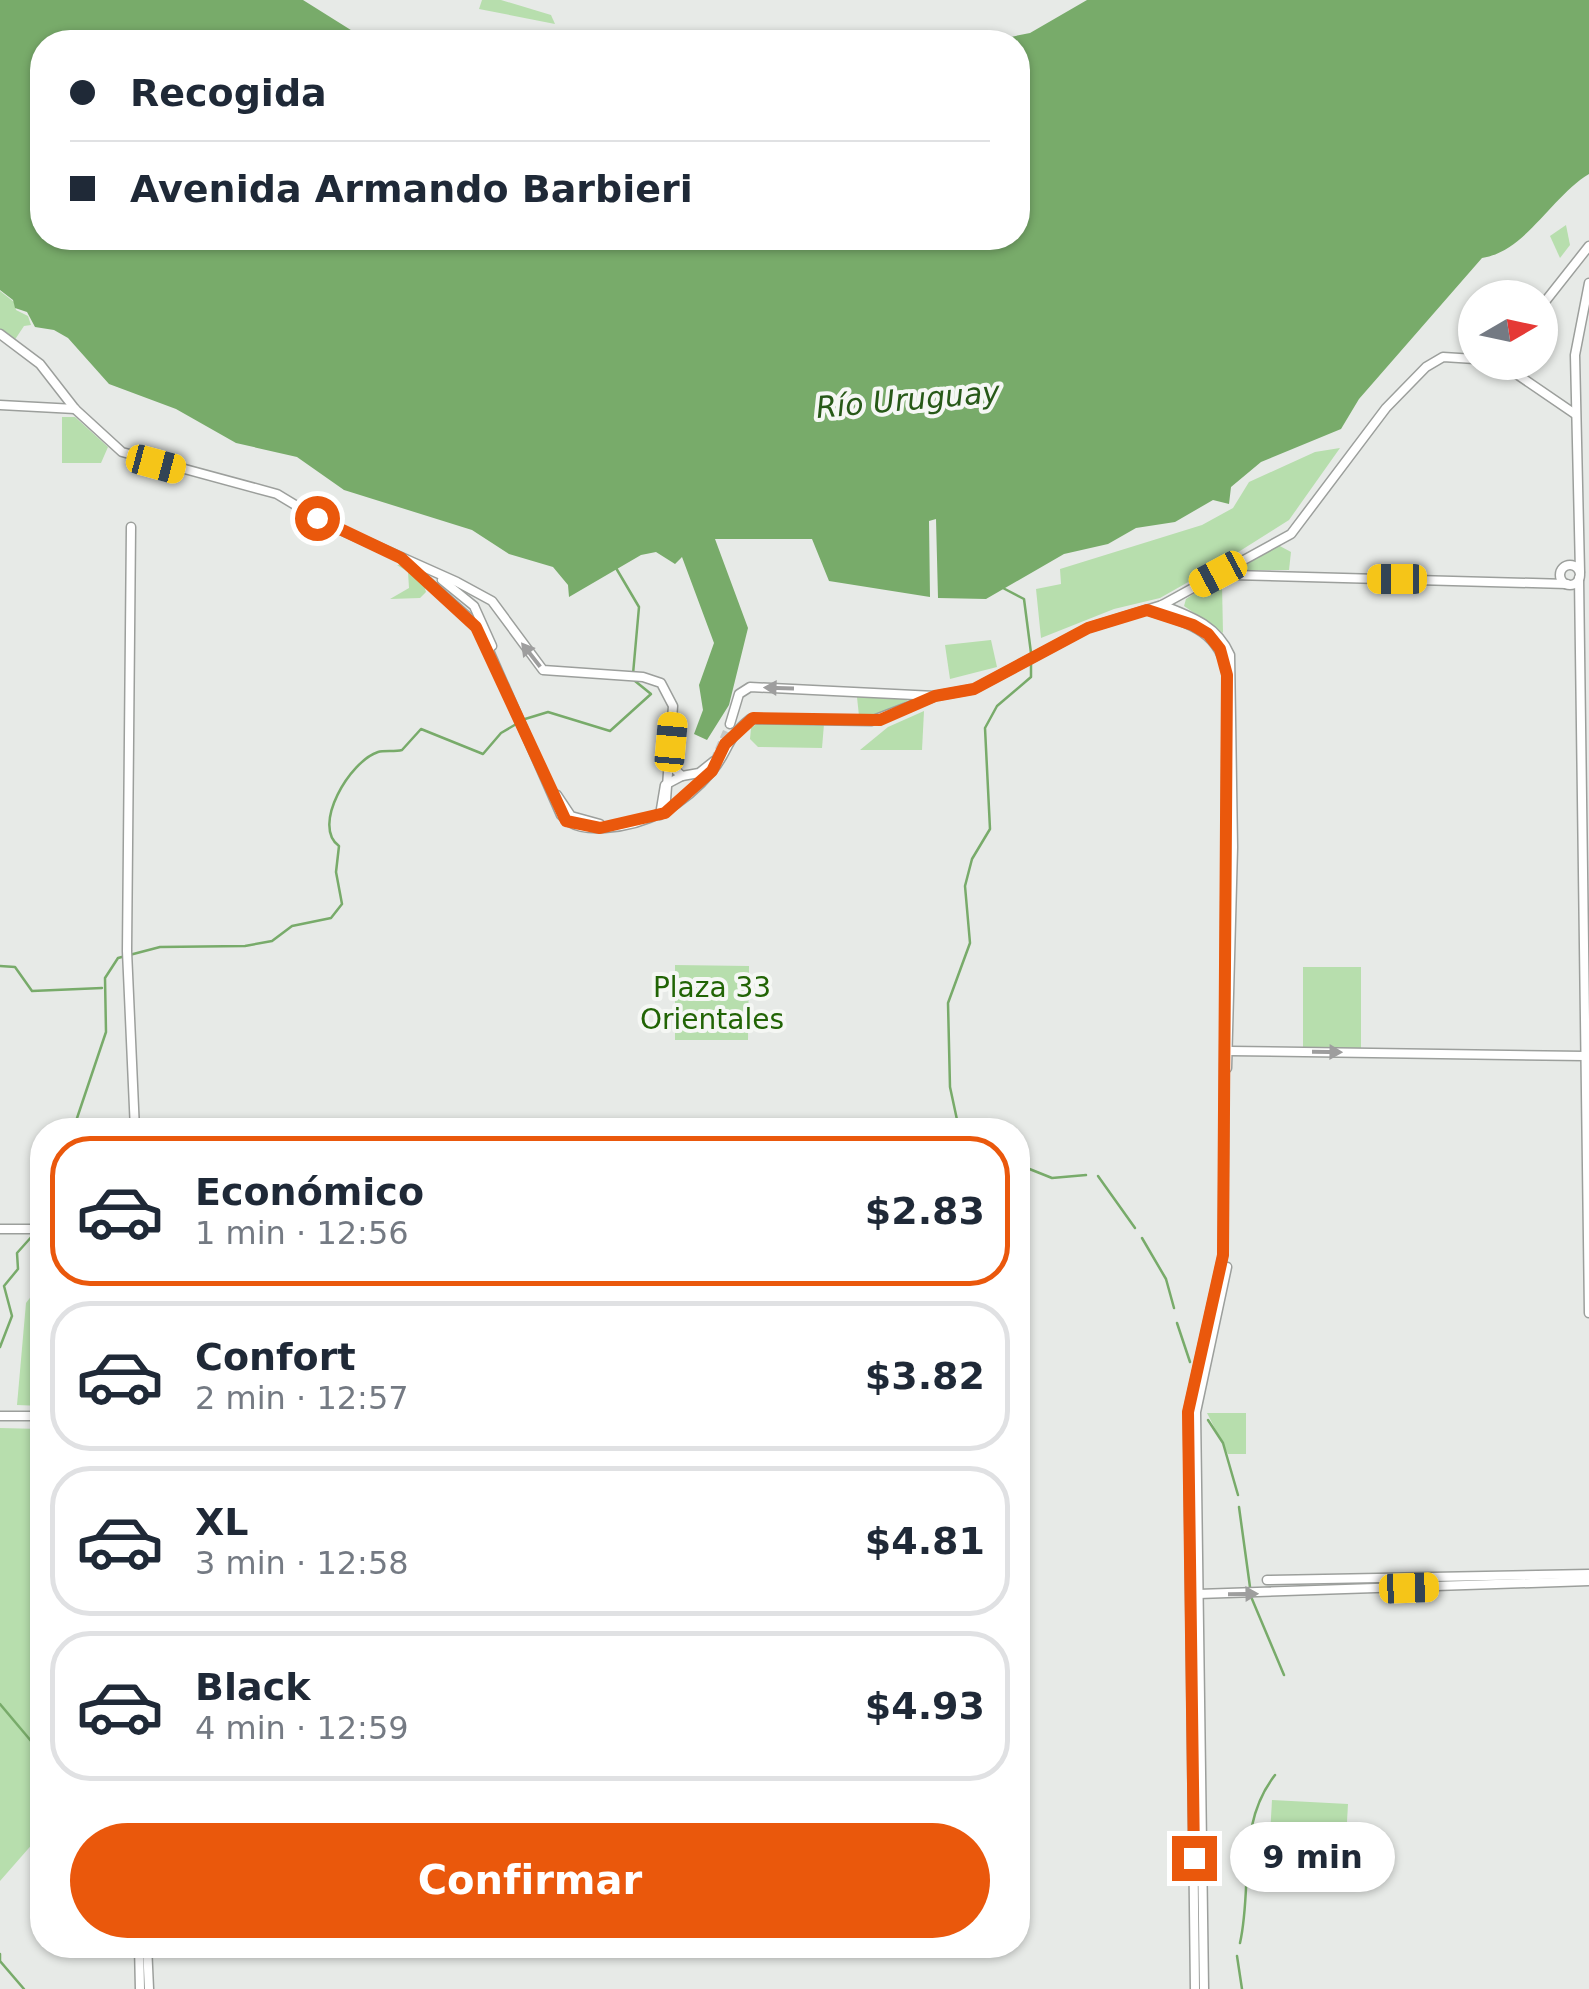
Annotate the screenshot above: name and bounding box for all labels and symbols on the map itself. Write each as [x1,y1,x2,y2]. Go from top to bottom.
north arrow [1458,280,1558,380]
water label: Río Uruguay [814,374,1003,425]
car [123,442,189,486]
route start [295,496,340,541]
car [1184,547,1252,601]
car [1367,564,1427,594]
one-way arrow [521,642,542,668]
one-way arrow [763,680,795,696]
car [653,711,689,773]
park label: Plaza 33 Orientales [640,971,784,1036]
one-way arrow [1312,1044,1344,1060]
car [1378,1572,1440,1604]
one-way arrow [1227,1585,1259,1601]
callout: 9 min [1229,1823,1394,1893]
route end [1172,1836,1217,1881]

